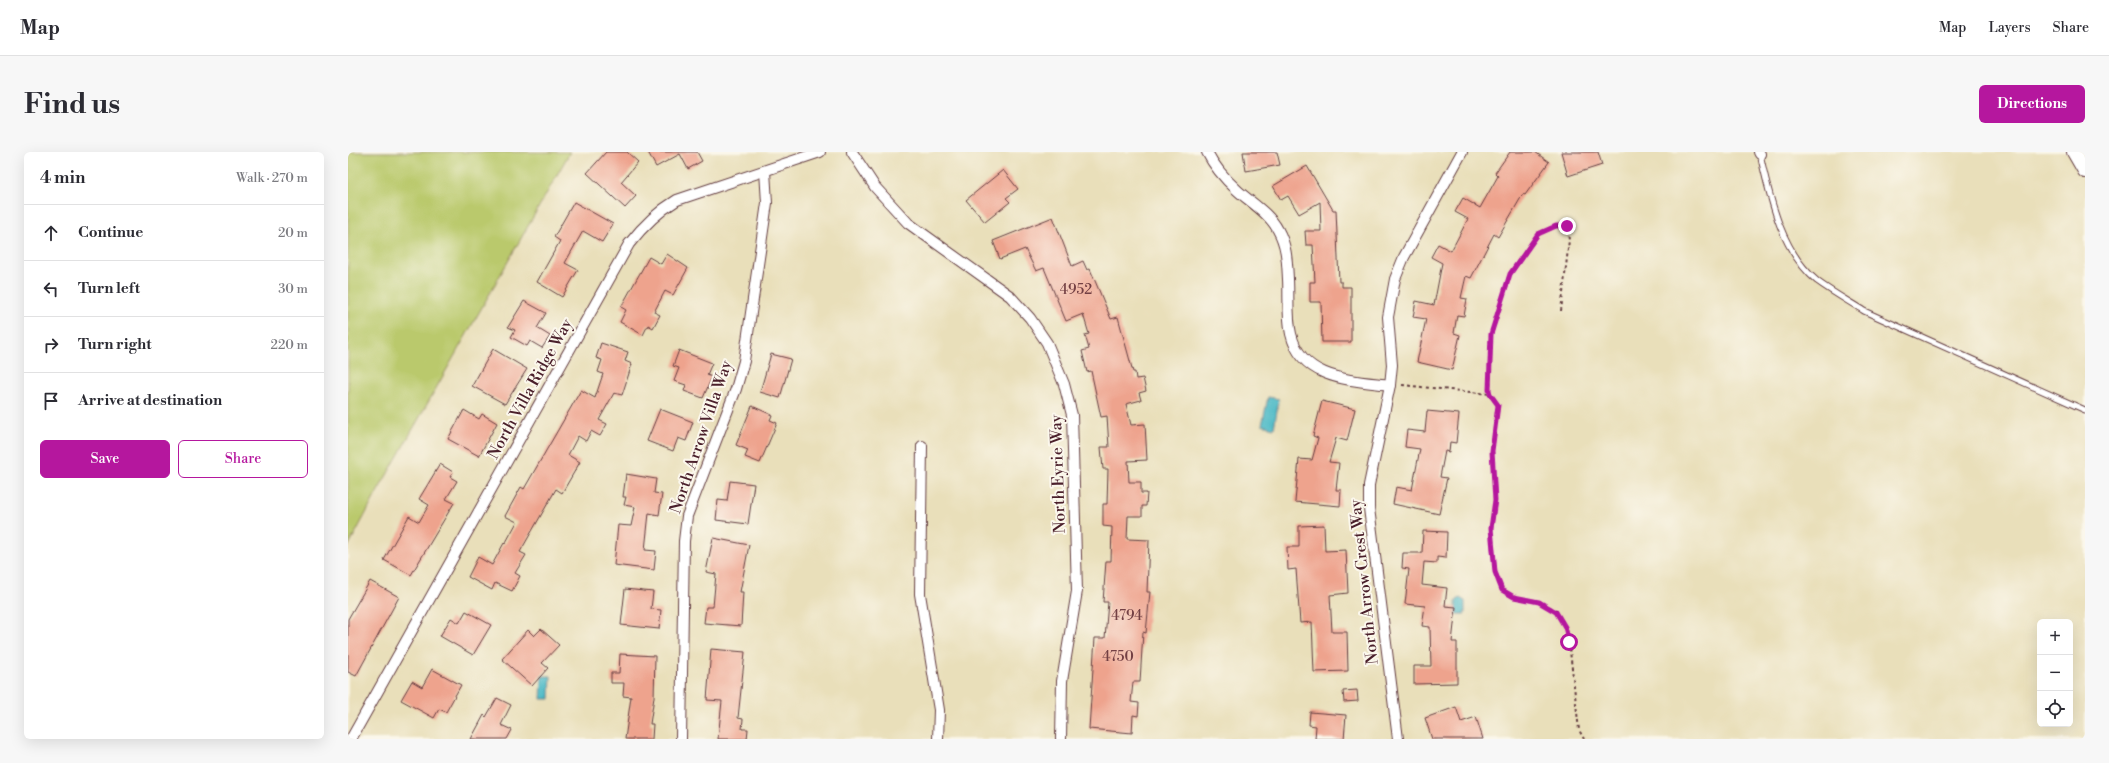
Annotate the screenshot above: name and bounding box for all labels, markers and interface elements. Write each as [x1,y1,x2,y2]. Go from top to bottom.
text: Map [20,16,60,40]
text: Map [1939,19,1966,37]
text: Layers [1988,19,2031,37]
text: Share [2053,19,2089,37]
button: Directions [1979,85,2085,123]
text: Find us [24,87,120,122]
text: 4 min [40,167,85,189]
text: Walk · 270 m [236,170,308,186]
route end [1558,217,1576,235]
icon: ahead [40,222,62,244]
text: Continue [78,223,143,242]
text: 20 m [278,225,308,241]
icon: left [40,278,62,300]
text: Turn left [78,279,140,298]
text: 30 m [278,281,308,297]
house number: 4952 [1060,281,1092,299]
street label: North Villa Ridge Way [483,315,577,463]
icon: right [40,334,62,356]
text: Turn right [78,335,152,354]
text: 220 m [270,337,308,353]
street label: North Arrow Villa Way [665,358,737,516]
icon: arrive [40,390,62,412]
text: Arrive at destination [78,391,222,410]
street label: North Eyrie Way [1046,414,1070,534]
button: Save [40,440,170,478]
button: Share [178,440,308,478]
street label: North Arrow Crest Way [1345,498,1383,666]
house number: 4794 [1111,607,1143,625]
map controls [2037,619,2073,727]
button: + [2037,619,2073,655]
route start [1560,633,1578,651]
house number: 4750 [1102,648,1134,666]
button: − [2037,655,2073,691]
button: locate [2037,691,2073,727]

